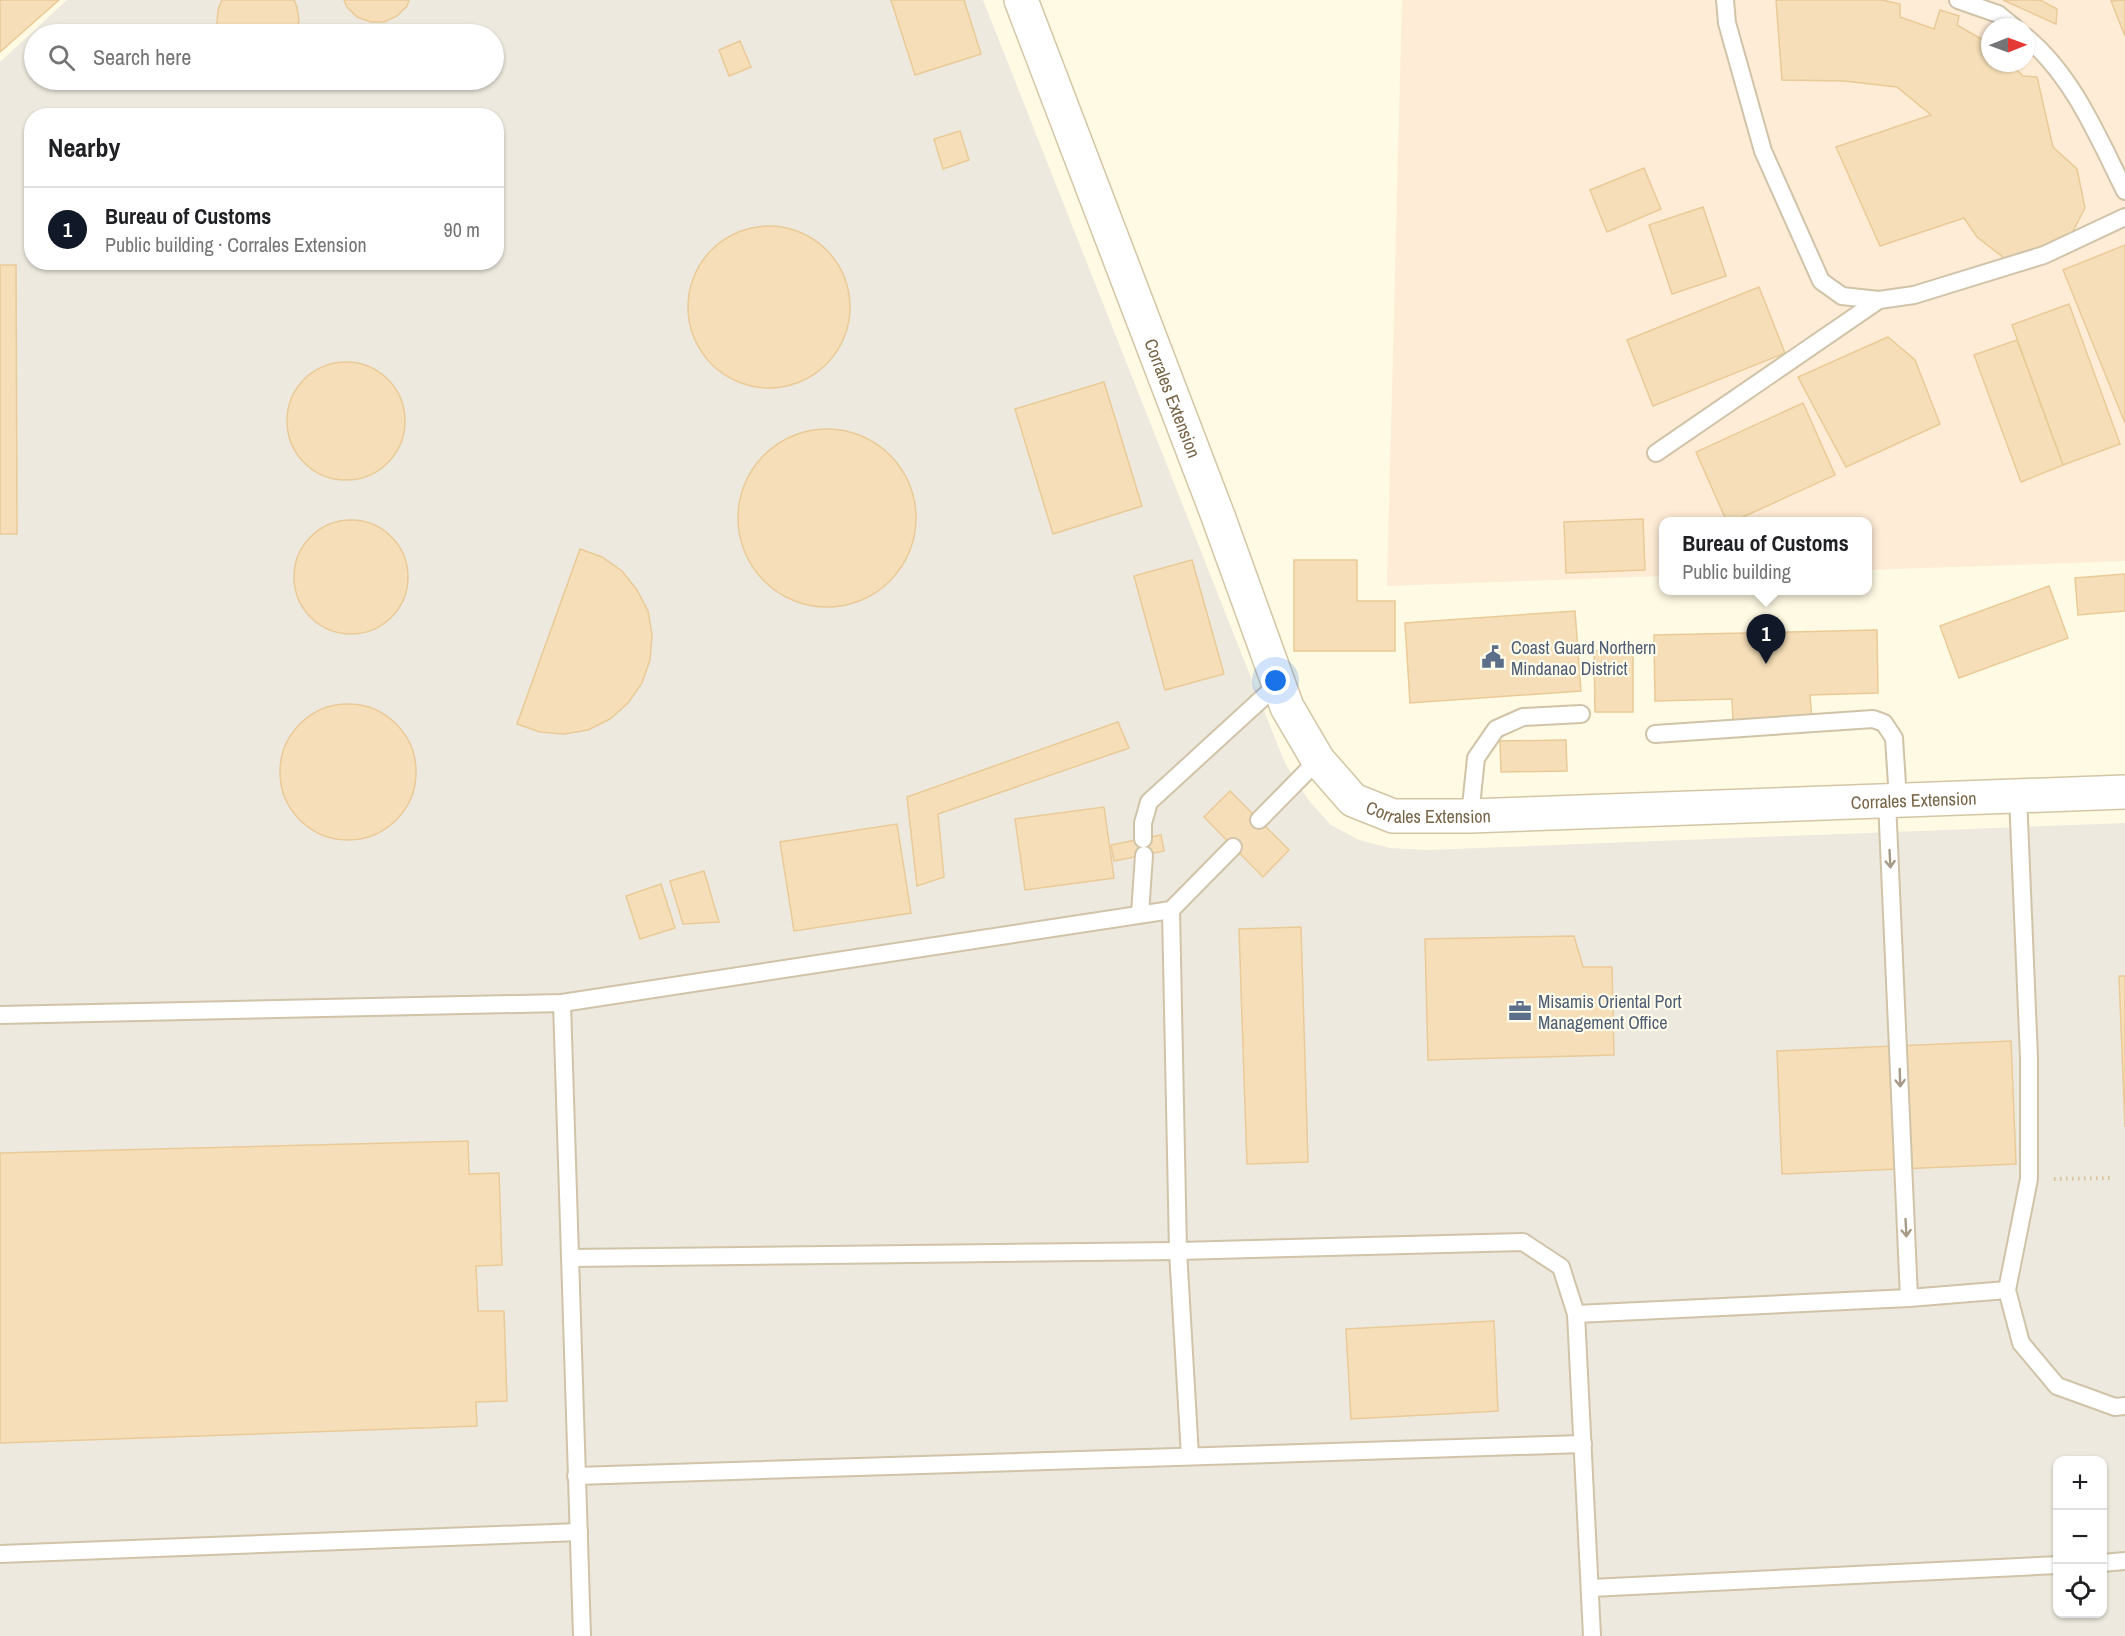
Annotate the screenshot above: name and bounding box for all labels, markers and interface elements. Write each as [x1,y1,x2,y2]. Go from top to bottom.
north arrow [1981,18,2035,72]
search box [24,24,504,90]
icon: search [45,41,78,74]
text: Search here [93,42,191,72]
text: Nearby [48,130,120,165]
text: Bureau of Customs [105,201,271,231]
text: 1 [63,216,72,243]
text: 90 m [444,216,480,243]
text: Public building · Corrales Extension [105,231,367,258]
street label: Corrales Extension [1139,335,1207,461]
popup [1659,517,1872,595]
text: Bureau of Customs [1682,528,1849,558]
text: Public building [1682,558,1791,585]
pin: 1 [1746,614,1786,664]
place label: Coast Guard Northern Mindanao District [1511,635,1656,681]
public building icon: Coast Guard Northern Mindanao District [1480,644,1506,670]
your location [1261,666,1290,695]
street label: Corrales Extension [1850,785,1977,815]
street label: Corrales Extension [1362,794,1491,829]
one-way arrow [1884,849,1896,869]
place label: Misamis Oriental Port Management Office [1538,989,1682,1035]
office icon: Misamis Oriental Port Management Office [1507,998,1533,1024]
one-way arrow [1894,1067,1905,1087]
one-way arrow [1901,1217,1912,1237]
map controls [2053,1456,2107,1618]
button: + [2053,1456,2107,1510]
button: − [2053,1510,2107,1564]
button: locate [2053,1564,2107,1618]

